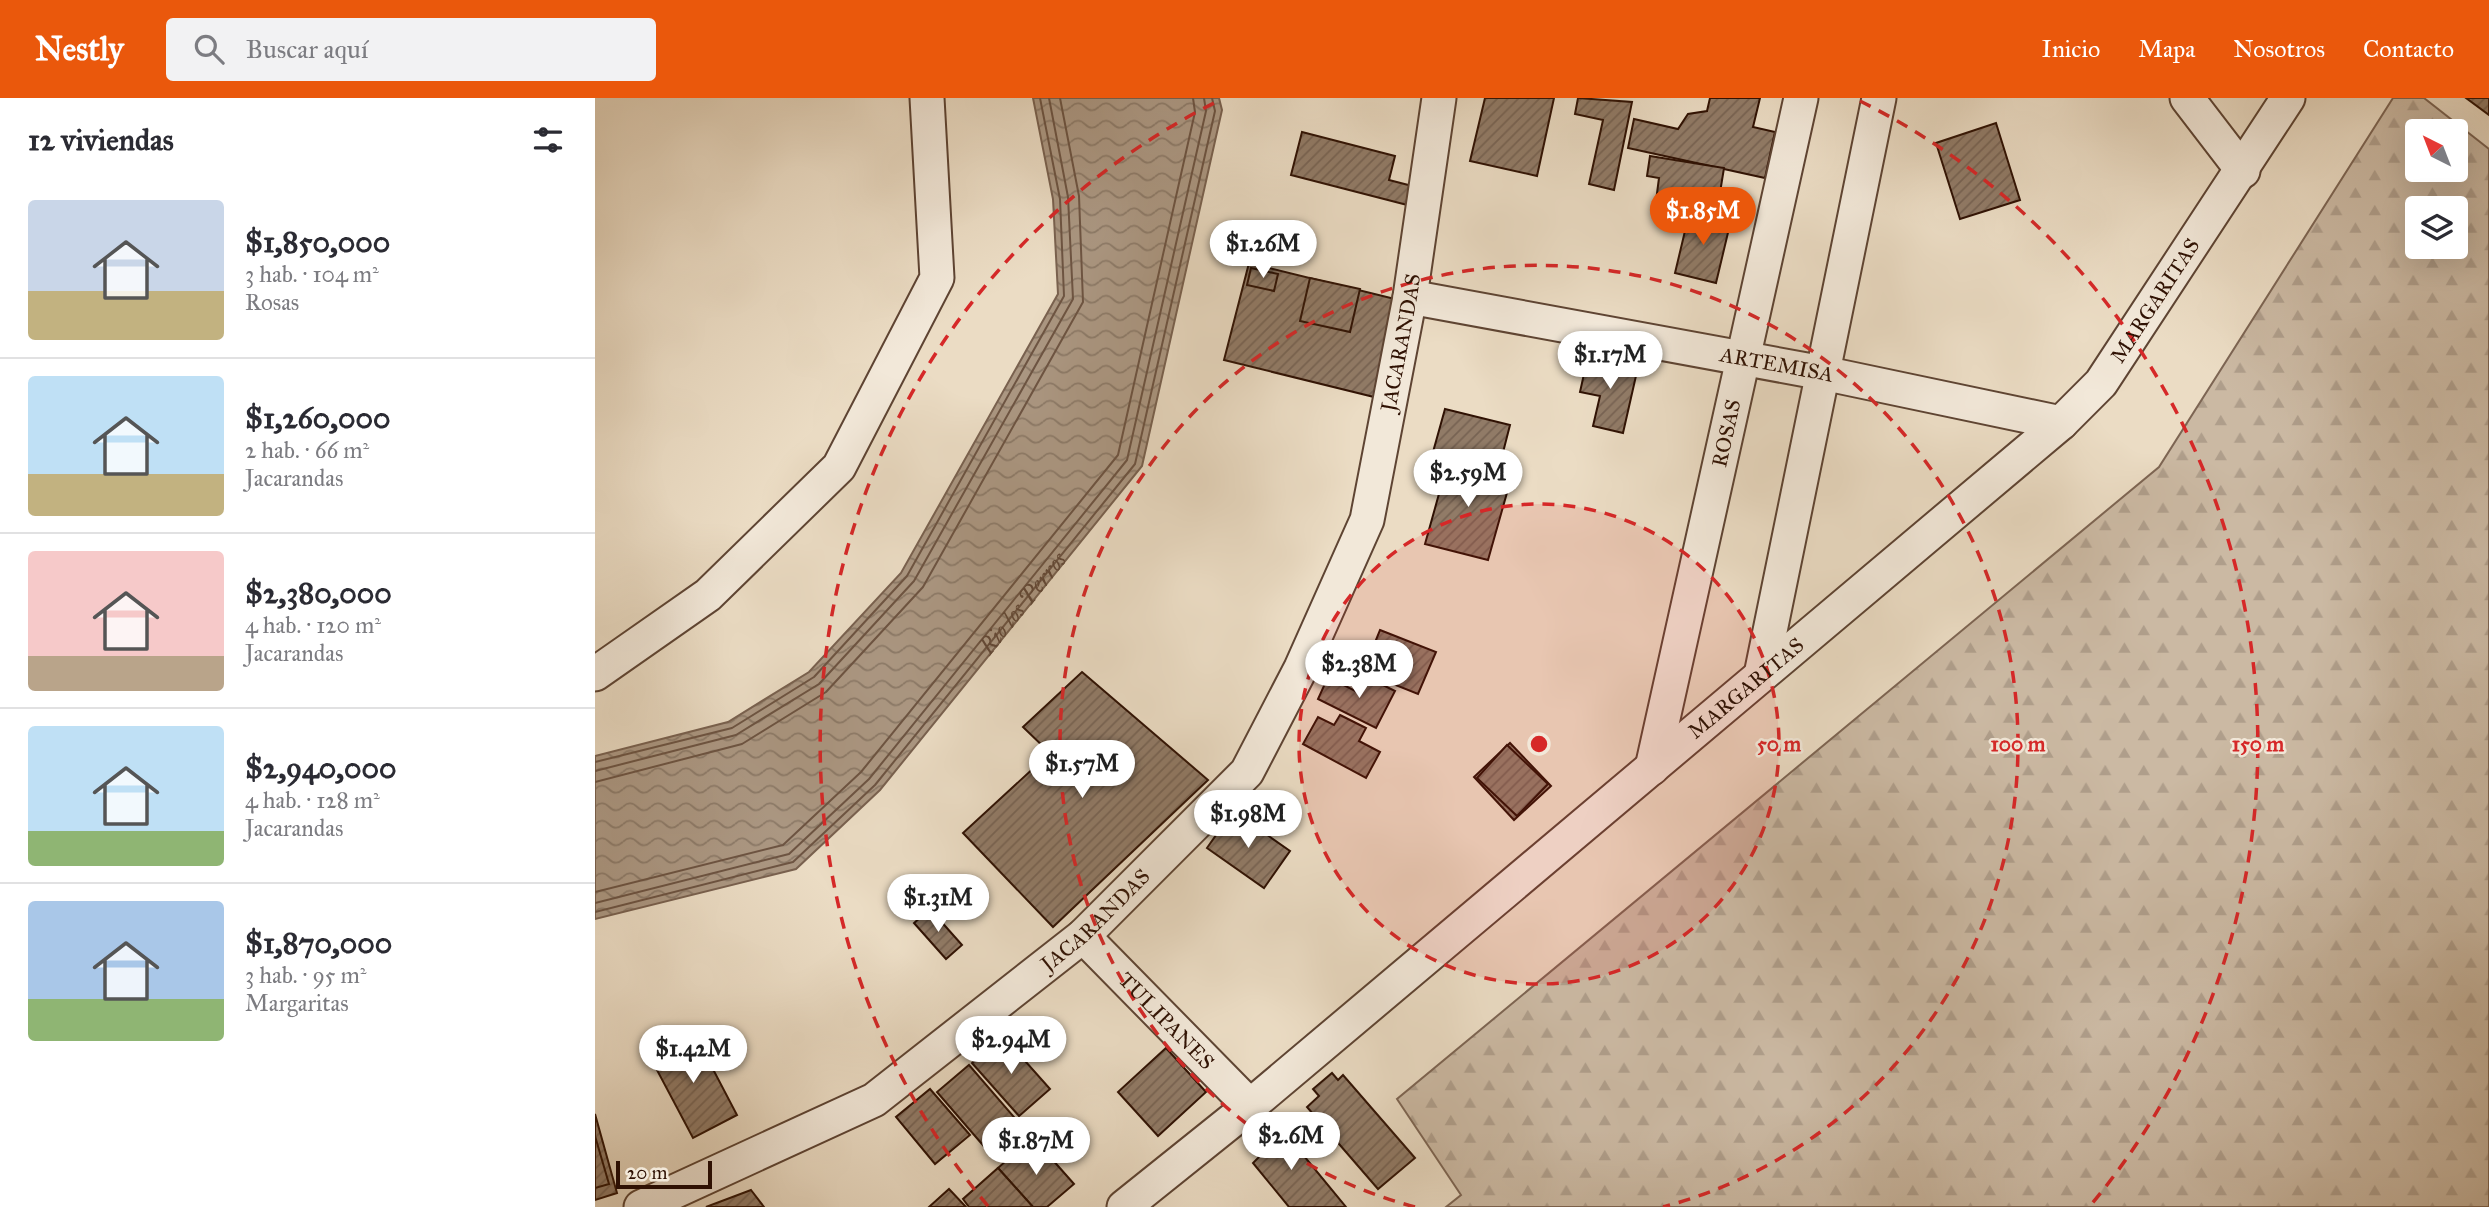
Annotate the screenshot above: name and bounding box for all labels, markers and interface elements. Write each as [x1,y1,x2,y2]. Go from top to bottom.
search box [166,18,656,81]
text: Nestly [35,29,124,69]
icon: search [190,30,228,68]
text: Buscar aquí [246,33,368,65]
text: Inicio [2042,34,2100,64]
text: Mapa [2138,34,2195,64]
text: Nosotros [2233,34,2325,64]
text: Contacto [2363,34,2454,64]
north arrow [2405,119,2467,182]
map controls [2405,119,2468,259]
icon: filters [529,121,567,159]
text: 12 viviendas [28,122,174,158]
pin: $1.85M [1646,188,1760,247]
text: $1.85M [1666,196,1740,224]
button: layers [2405,196,2468,259]
pin: $1.26M [1206,220,1320,280]
text: $1,850,000 [245,224,390,260]
icon: home [84,228,168,312]
text: $1.26M [1226,229,1300,257]
street label: MARGARITAS [2105,233,2205,368]
text: 3 hab. · 104 m² [245,260,379,288]
street label: JACARANDAS [1375,272,1426,415]
text: Rosas [245,288,299,316]
pin: $1.17M [1553,331,1667,391]
text: $1.17M [1574,340,1646,368]
street label: ARTEMISA [1717,341,1836,388]
street label: ROSAS [1706,397,1747,470]
text: $1,260,000 [245,400,390,436]
icon: home [84,404,168,488]
text: 2 hab. · 66 m² [245,436,369,464]
pin: $2.59M [1411,450,1525,509]
text: $2.59M [1430,458,1506,486]
text: Jacarandas [245,464,343,492]
water label: Rio los Perros [972,546,1072,660]
text: $2,380,000 [245,575,392,611]
icon: home [84,579,168,663]
text: 4 hab. · 120 m² [245,611,381,639]
street label: MARGARITAS [1683,632,1809,744]
text: Jacarandas [245,639,343,667]
pin: $2.38M [1302,640,1416,700]
text: $2.38M [1321,649,1397,677]
text: 50 m [1757,731,1801,757]
text: 100 m [1991,731,2046,757]
text: 150 m [2232,731,2284,757]
centre of rings [1527,732,1551,756]
pin: $1.57M [1025,740,1139,800]
text: $1.57M [1045,749,1119,777]
text: $2,940,000 [245,750,396,786]
icon: home [84,754,168,838]
text: 4 hab. · 128 m² [245,786,380,814]
pin: $1.98M [1191,790,1305,850]
text: $1.98M [1210,799,1286,827]
text: Jacarandas [245,814,343,842]
street label: JACARANDAS [1034,863,1156,978]
pin: $1.31M [881,874,995,934]
text: $1.31M [903,883,973,911]
text: $1,870,000 [245,925,392,961]
icon: home [84,929,168,1013]
text: 3 hab. · 95 m² [245,961,367,989]
street label: TULIPANES [1113,967,1220,1075]
text: Margaritas [245,989,349,1017]
pin: $2.94M [954,1016,1068,1076]
text: $2.94M [971,1025,1051,1053]
pin: $1.42M [636,1026,750,1085]
text: $1.42M [655,1034,731,1062]
pin: $2.6M [1242,1112,1340,1172]
pin: $1.87M [979,1118,1093,1177]
text: $2.6M [1258,1121,1324,1149]
text: $1.87M [998,1126,1074,1154]
scale bar [616,1158,712,1190]
text: 20 m [627,1161,668,1184]

